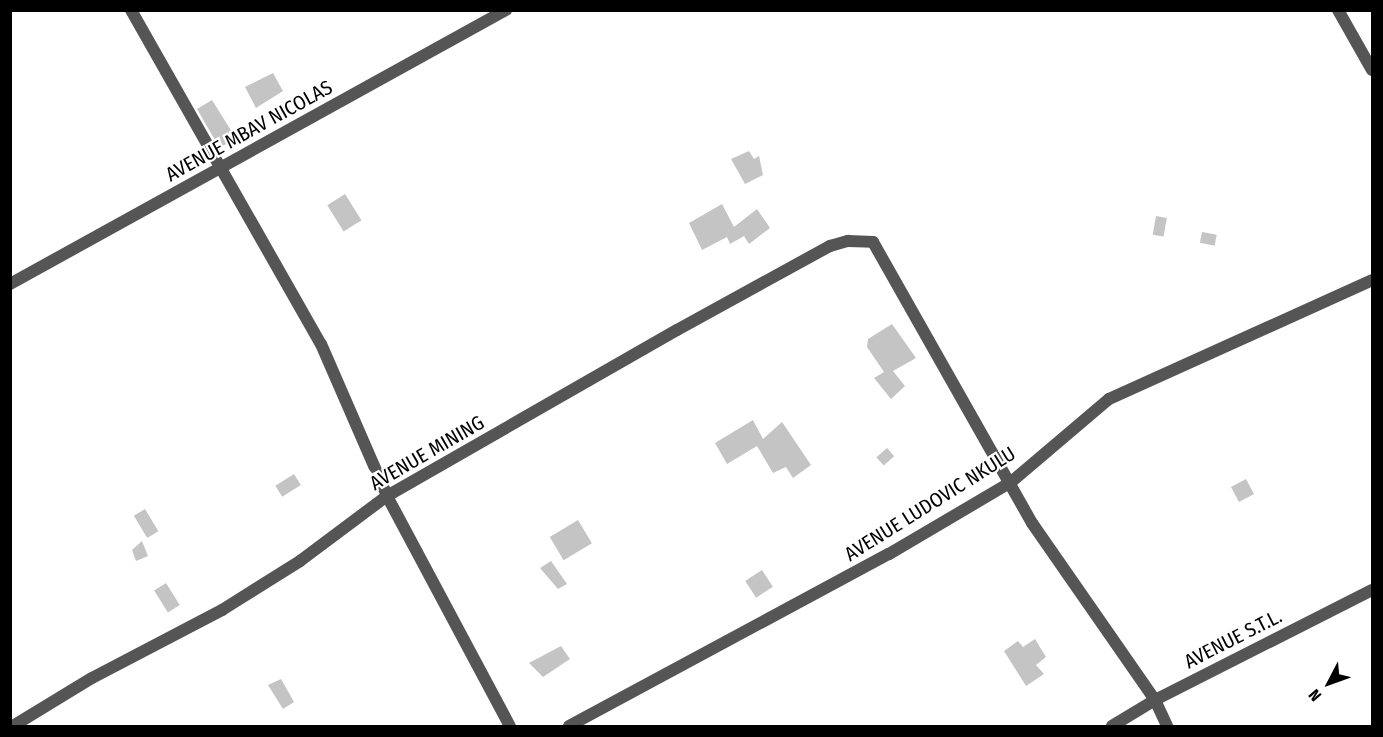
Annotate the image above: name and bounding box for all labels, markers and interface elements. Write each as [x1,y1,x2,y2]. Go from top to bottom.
street label: AVENUE MBAV NICOLAS [161,75,337,187]
street label: AVENUE MINING [365,411,489,495]
street label: AVENUE LUDOVIC NKULU [840,442,1020,566]
street label: AVENUE S.T.L. [1180,604,1286,674]
north arrow [1299,653,1359,713]
text: N [1305,685,1325,705]

